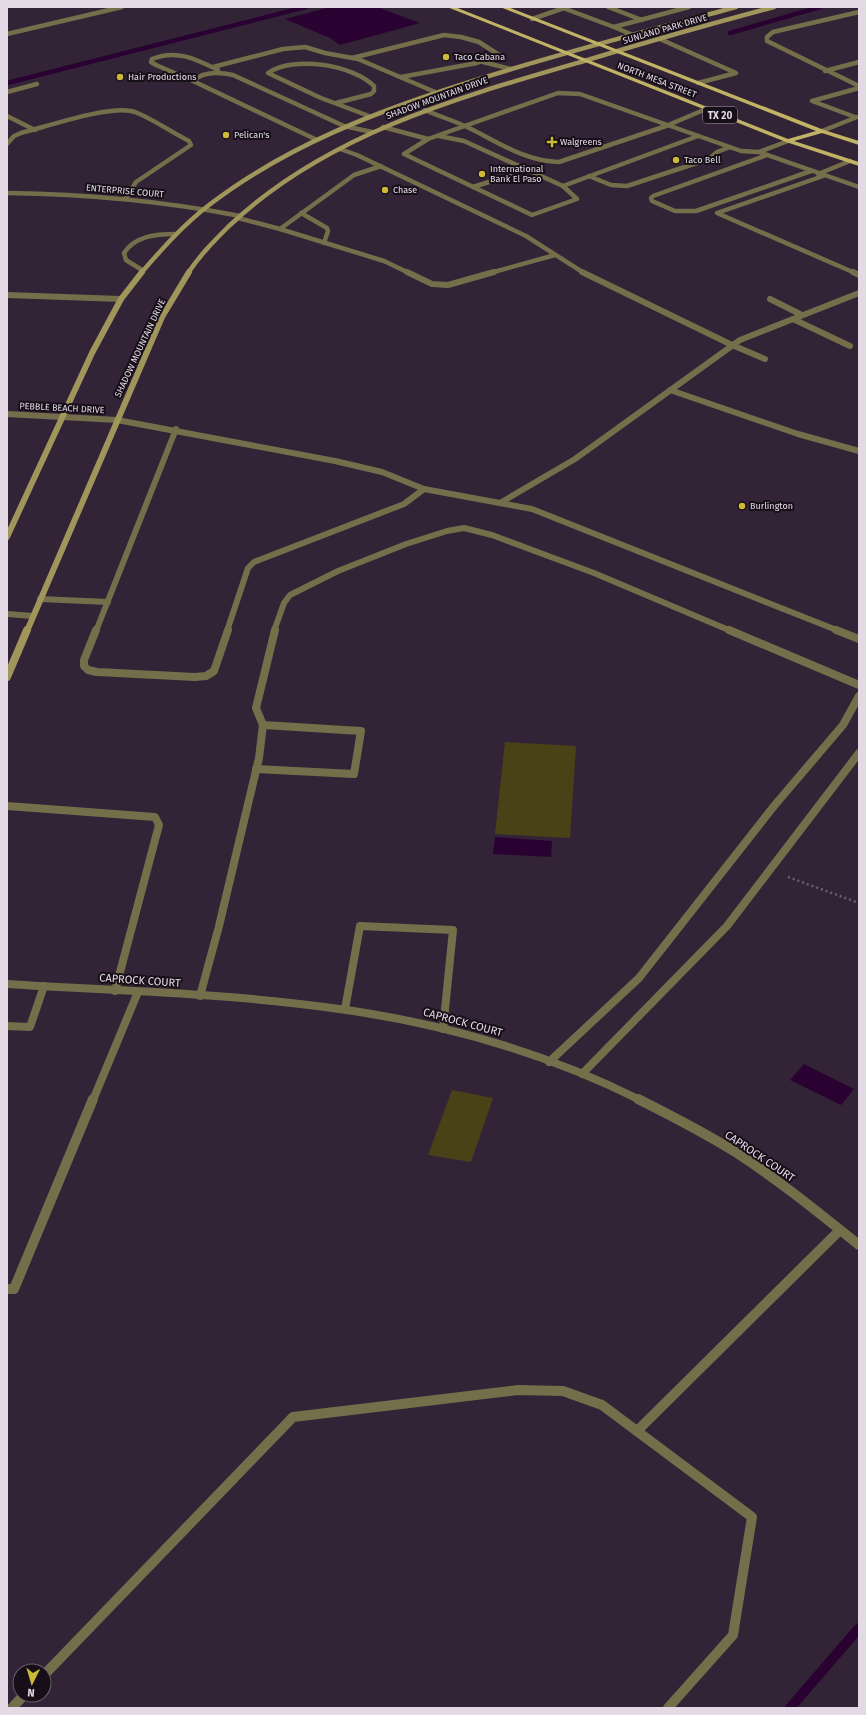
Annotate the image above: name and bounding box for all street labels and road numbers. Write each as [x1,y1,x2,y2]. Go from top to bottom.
street label: SUNLAND PARK DRIVE [621,12,709,46]
street label: NORTH MESA STREET [616,60,698,100]
street label: SHADOW MOUNTAIN DRIVE [385,75,489,121]
road number: TX 20 [703,107,737,123]
street label: ENTERPRISE COURT [86,183,165,199]
street label: SHADOW MOUNTAIN DRIVE [113,297,167,399]
street label: PEBBLE BEACH DRIVE [19,401,105,415]
street label: CAPROCK COURT [99,971,181,990]
street label: CAPROCK COURT [422,1006,504,1039]
street label: CAPROCK COURT [722,1128,797,1185]

